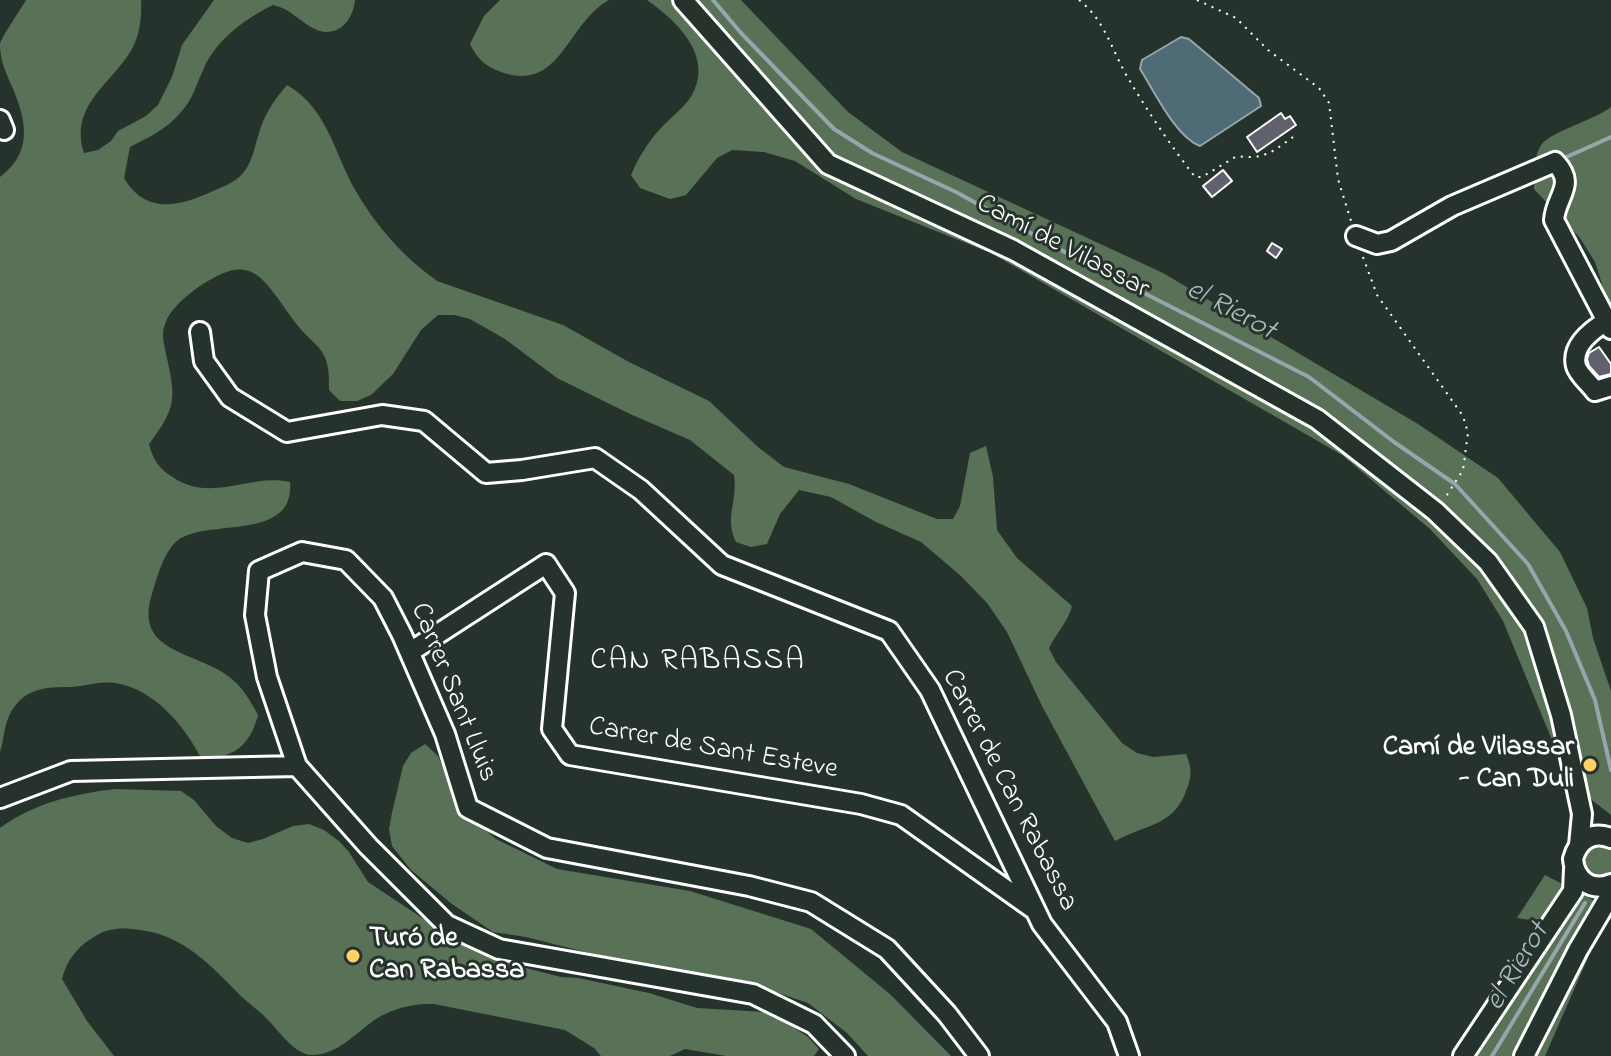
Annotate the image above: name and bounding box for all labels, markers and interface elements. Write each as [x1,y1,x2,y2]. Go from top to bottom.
street label: Camí de Vilassar [970,188,1154,308]
water label: el Rierot [1179,273,1281,351]
street label: Carrer Sant Lluis [401,599,503,787]
district label: CAN RABASSA [590,645,806,681]
street label: Carrer de Can Rabassa [932,665,1084,917]
street label: Carrer de Sant Esteve [586,712,840,788]
place label: Camí de Vilassar - Can Duli [1383,732,1574,798]
marker: Camí de Vilassar - Can Duli [1581,756,1599,774]
water label: el Rierot [1479,917,1559,1019]
place label: Turó de Can Rabassa [369,923,524,989]
marker: Turó de Can Rabassa [344,947,362,965]

